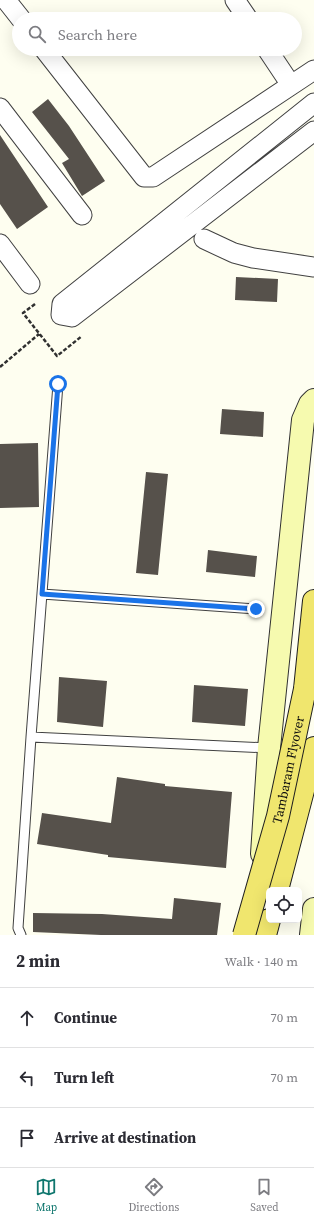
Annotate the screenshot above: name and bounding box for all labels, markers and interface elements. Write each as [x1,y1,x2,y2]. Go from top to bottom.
search box [12,12,302,56]
icon: search [26,23,48,45]
text: Search here [58,24,137,45]
route start [49,375,67,393]
route end [247,600,265,618]
street label: Tambaram Flyover [268,714,308,826]
map controls [266,887,302,923]
button: locate [266,887,302,923]
text: 2 min [16,949,60,973]
text: Walk · 140 m [225,953,298,970]
icon: ahead [16,1007,38,1029]
text: Continue [54,1007,117,1028]
text: 70 m [270,1009,298,1026]
icon: left [16,1067,38,1089]
text: Turn left [54,1067,114,1088]
text: 70 m [270,1069,298,1086]
icon: arrive [16,1127,38,1149]
text: Arrive at destination [54,1127,196,1148]
tab: Map [35,1176,57,1215]
tab: Directions [128,1176,179,1215]
tab: Saved [250,1176,279,1215]

